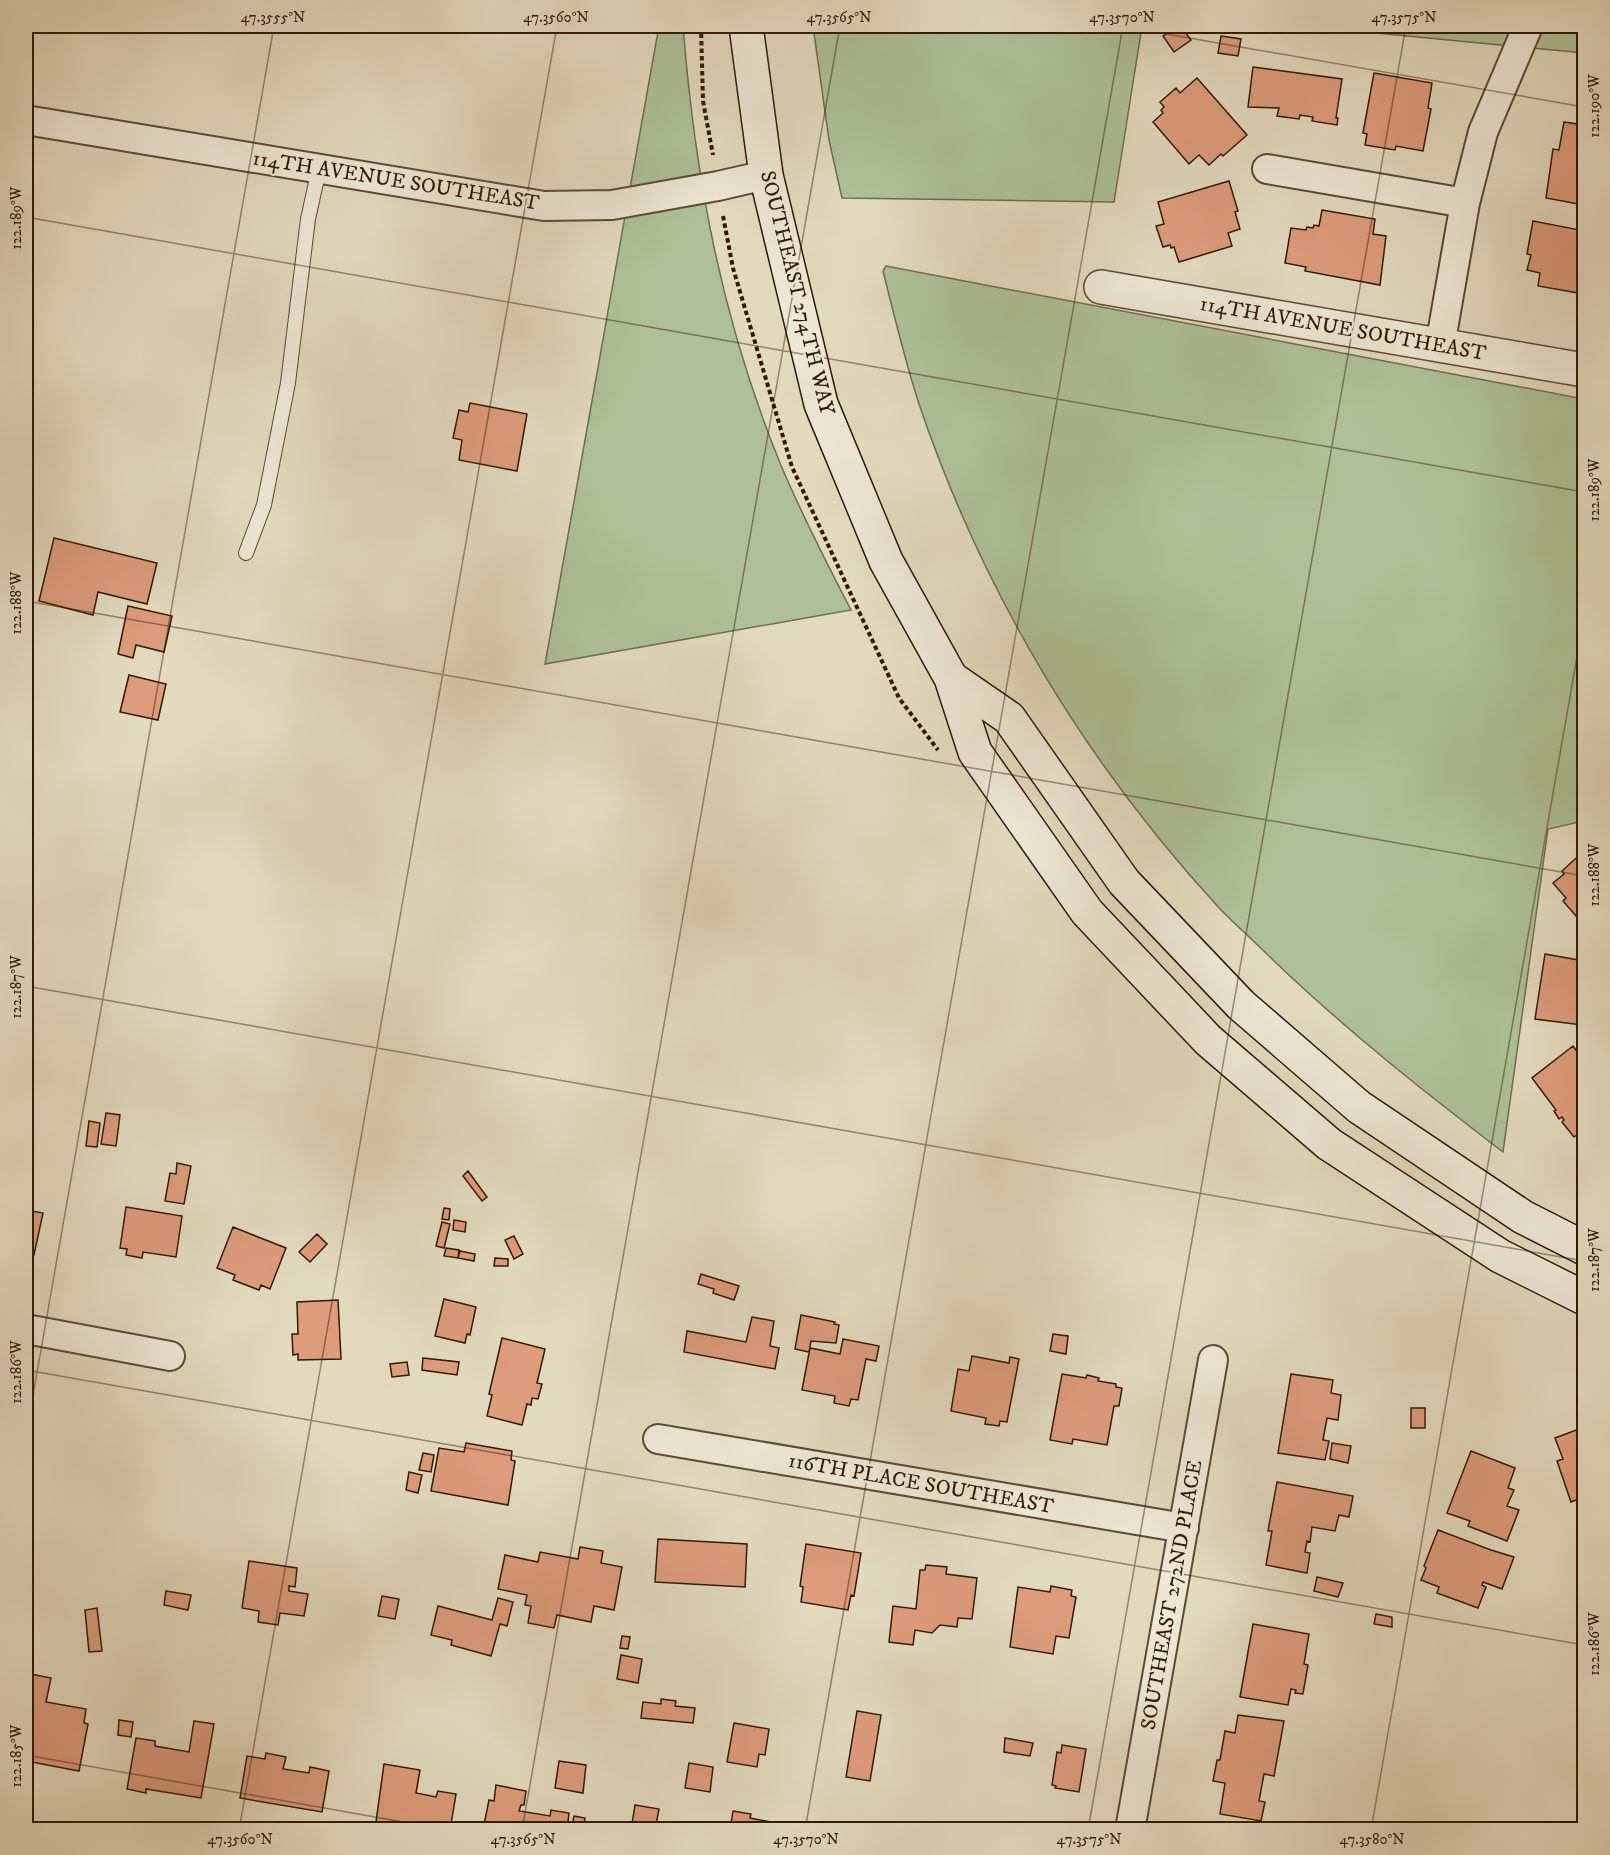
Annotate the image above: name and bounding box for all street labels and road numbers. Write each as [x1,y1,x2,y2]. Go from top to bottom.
street label: 114TH AVENUE SOUTHEAST [251,145,541,217]
street label: SOUTHEAST 274TH WAY [754,168,840,419]
street label: 114TH AVENUE SOUTHEAST [1198,291,1488,367]
street label: 116TH PLACE SOUTHEAST [786,1448,1056,1520]
street label: SOUTHEAST 272ND PLACE [1135,1458,1209,1732]

